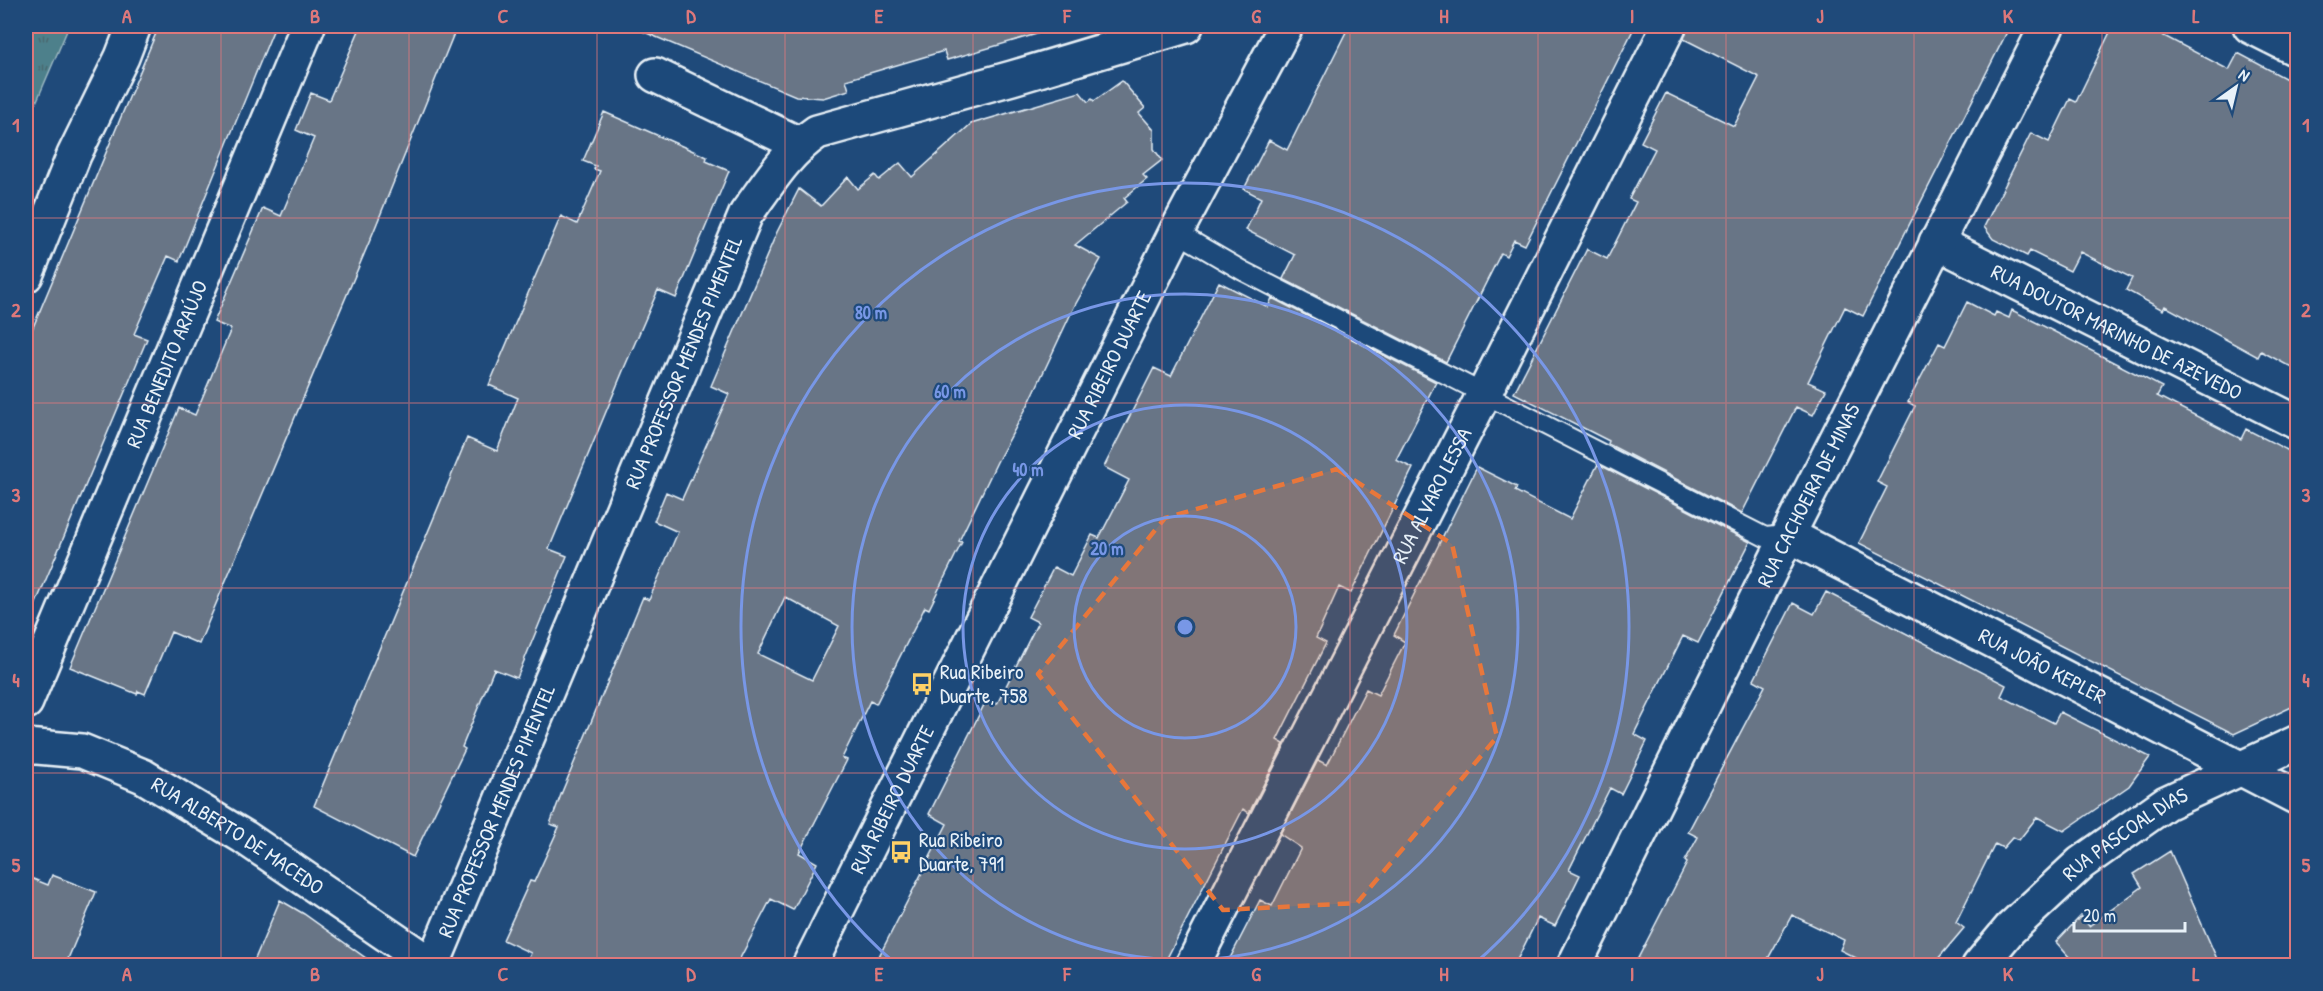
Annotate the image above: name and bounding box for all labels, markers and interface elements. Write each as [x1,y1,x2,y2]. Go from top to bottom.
text: A [122,2,132,29]
text: B [310,2,320,29]
text: C [498,2,509,29]
text: D [686,2,696,29]
text: E [875,2,884,29]
text: F [1062,2,1072,29]
text: G [1251,2,1261,29]
text: H [1439,2,1449,29]
text: I [1630,2,1634,29]
text: J [1816,2,1824,29]
text: K [2003,2,2014,29]
text: L [2192,2,2200,29]
north arrow [2206,57,2266,117]
text: N [2235,63,2254,86]
text: 1 [12,111,20,138]
text: 1 [2302,111,2310,138]
street label: RUA PROFESSOR MENDES PIMENTEL [618,231,749,493]
street label: RUA DOUTOR MARINHO DE AZEVEDO [1986,257,2247,407]
street label: RUA BENEDITO ARAÚJO [119,276,214,452]
street label: RUA RIBEIRO DUARTE [1060,286,1158,444]
text: 2 [11,296,21,323]
text: 2 [2301,296,2311,323]
text: 80 m [855,300,887,325]
text: 60 m [934,379,966,404]
street label: RUA CACHOEIRA DE MINAS [1749,398,1867,592]
street label: RUA ALVARO LESSA [1385,423,1478,568]
text: 40 m [1012,457,1044,482]
text: 3 [12,481,21,508]
text: 3 [2302,481,2311,508]
text: 20 m [1091,536,1123,561]
centre of rings [1175,617,1195,637]
street label: RUA JOÃO KEPLER [1974,621,2111,710]
place label: Rua Ribeiro Duarte, 758 [940,657,1028,710]
text: 4 [12,666,20,693]
text: 4 [2302,666,2310,693]
bus stop icon: Rua Ribeiro Duarte, 758 [909,671,935,697]
street label: RUA PROFESSOR MENDES PIMENTEL [431,680,562,942]
street label: RUA RIBEIRO DUARTE [843,720,941,878]
street label: RUA ALBERTO DE MACEDO [146,769,330,901]
street label: RUA PASCOAL DIAS [2056,780,2192,887]
place label: Rua Ribeiro Duarte, 791 [919,825,1004,878]
bus stop icon: Rua Ribeiro Duarte, 791 [888,839,914,865]
text: 5 [12,851,21,878]
text: 5 [2302,851,2311,878]
scale bar [2074,895,2185,933]
text: 20 m [2083,903,2116,928]
text: A [122,960,132,987]
text: B [310,960,320,987]
text: C [498,960,509,987]
text: D [686,960,696,987]
text: E [875,960,884,987]
text: F [1062,960,1072,987]
text: G [1251,960,1261,987]
text: H [1439,960,1449,987]
text: I [1630,960,1634,987]
text: J [1816,960,1824,987]
text: K [2003,960,2014,987]
text: L [2192,960,2200,987]

